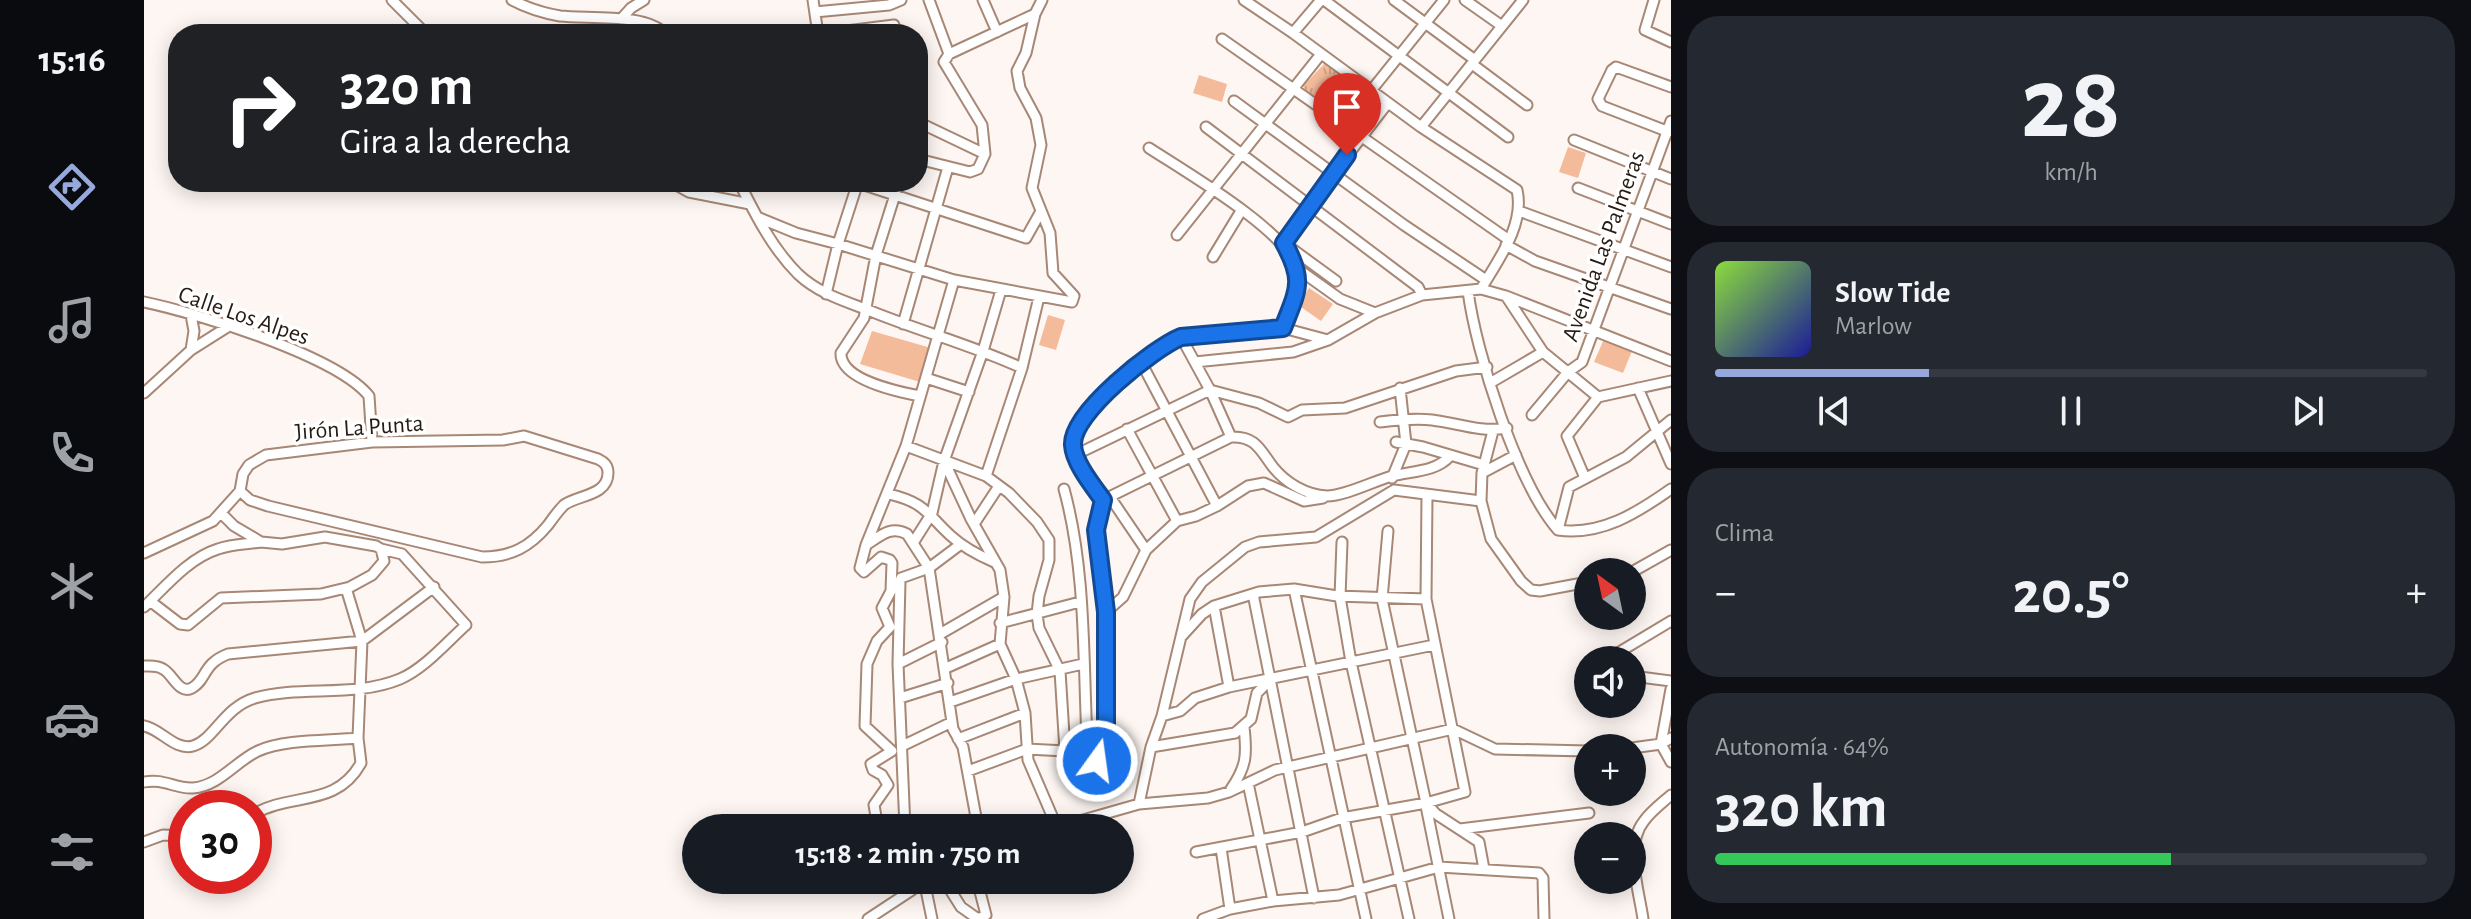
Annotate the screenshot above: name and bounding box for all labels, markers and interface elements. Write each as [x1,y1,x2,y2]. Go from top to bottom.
text: 15:16 [38,42,106,78]
text: 28 [2021,53,2121,157]
icon: right [208,56,312,160]
text: 320 m [340,59,473,115]
pin [1313,73,1381,155]
icon: arrive [1325,85,1369,129]
text: Gira a la derecha [340,124,571,160]
street label: Avenida Las Palmeras [1558,148,1650,345]
icon: directions [44,159,100,215]
text: km/h [2044,159,2098,185]
text: Slow Tide [1835,278,1950,308]
street label: Calle Los Alpes [175,282,312,350]
icon: music [44,292,100,348]
text: Marlow [1835,313,1912,339]
icon: previous [1812,389,1856,433]
icon: pause [2049,389,2093,433]
icon: next [2286,389,2330,433]
street label: Jirón La Punta [294,412,424,444]
icon: phone [44,425,100,481]
text: Clima [1715,520,1774,546]
icon: climate [44,558,100,614]
north arrow [1574,558,1646,630]
map controls [1574,558,1646,894]
text: 20.5° [2013,564,2129,624]
text: − [1715,571,1736,615]
text: + [2406,571,2427,615]
button: sound [1574,646,1646,718]
icon: car [44,691,100,747]
position arrow [1055,719,1139,803]
button: + [1574,734,1646,806]
text: Autonomía · 64% [1715,734,1889,760]
text: 320 km [1715,778,1888,838]
speed limit sign: 30 [168,790,272,894]
button: − [1574,822,1646,894]
icon: filters [44,824,100,880]
text: 15:18 · 2 min · 750 m [796,839,1020,869]

